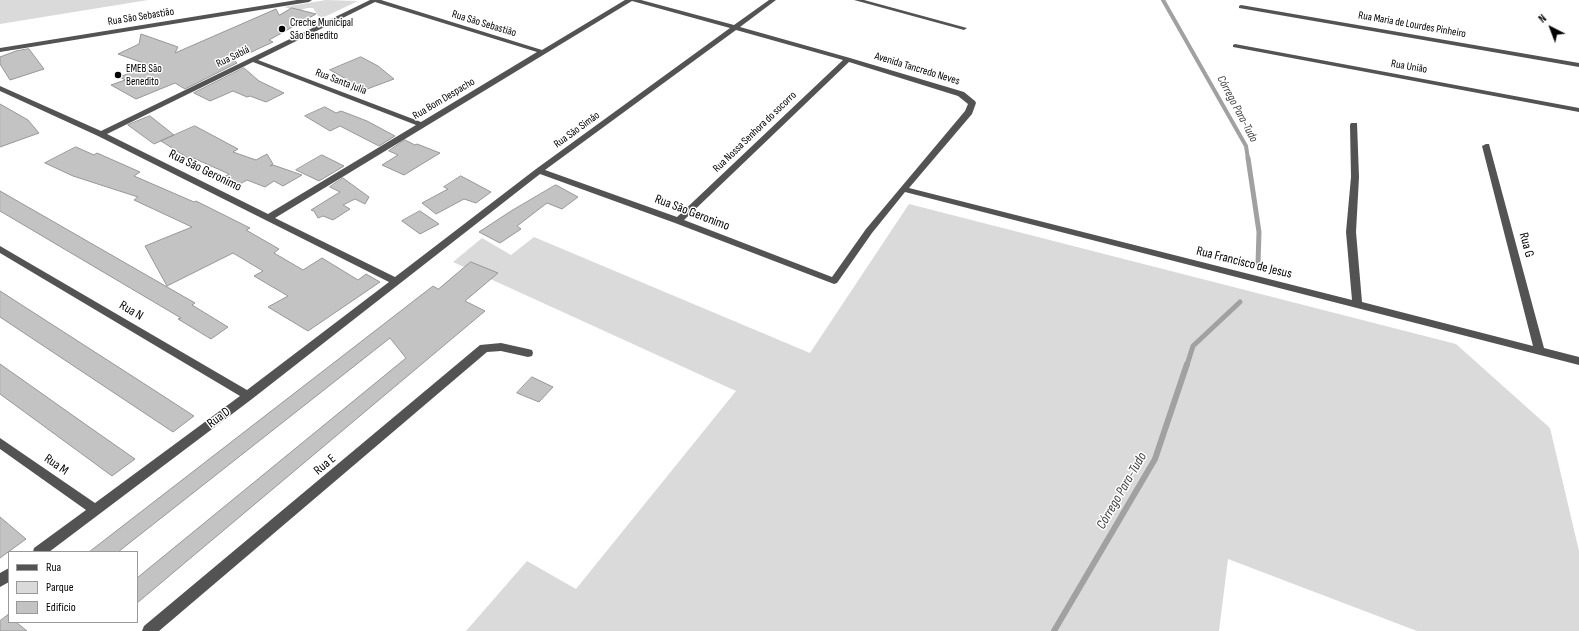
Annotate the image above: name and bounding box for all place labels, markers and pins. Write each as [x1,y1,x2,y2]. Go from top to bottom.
place label: Creche Municipal São Benedito [290,16,353,42]
marker: Creche Municipal São Benedito [277,24,287,34]
place label: EMEB São Benedito [126,62,162,88]
marker: EMEB São Benedito [113,70,123,80]

